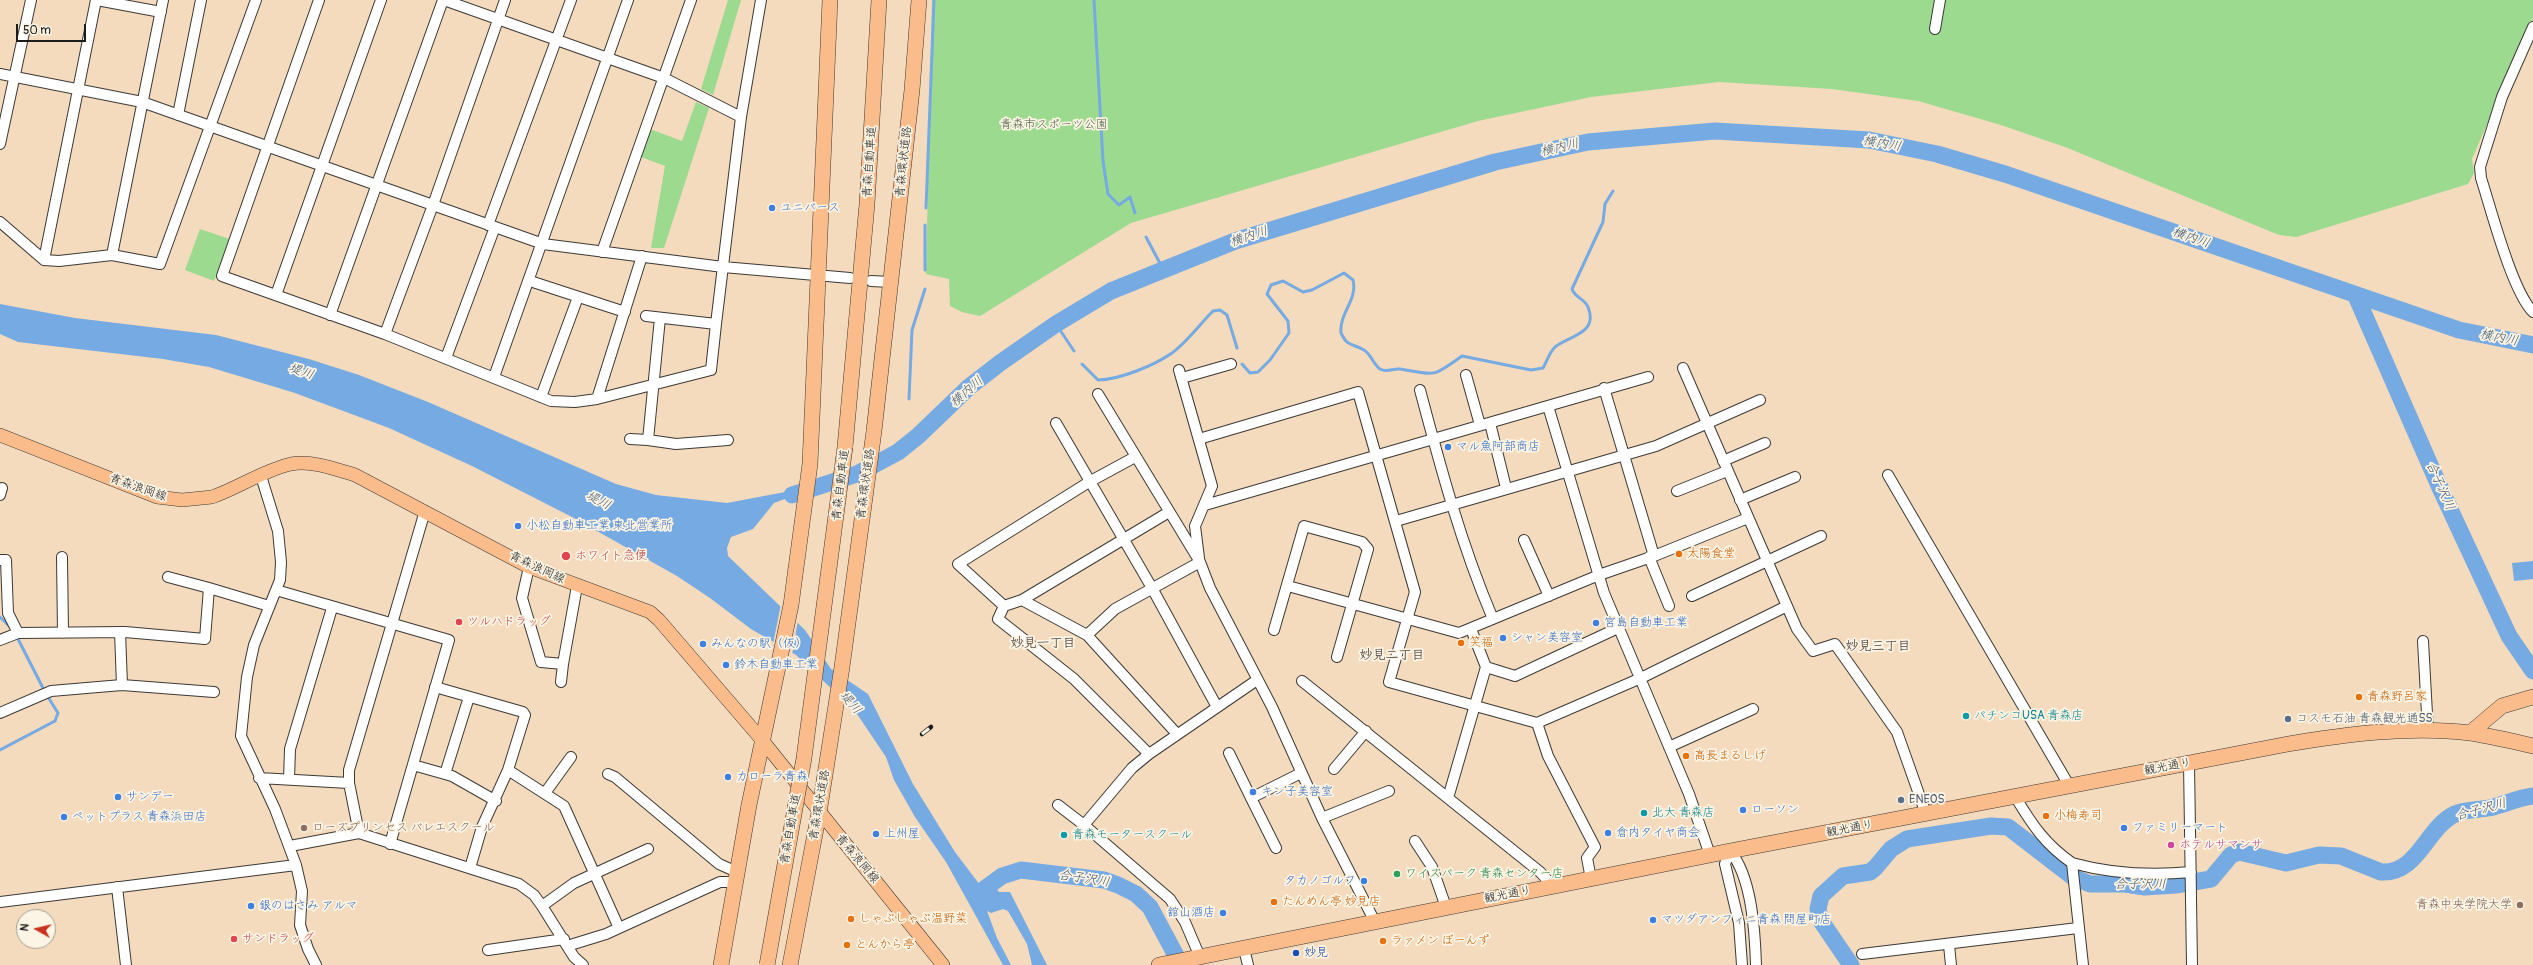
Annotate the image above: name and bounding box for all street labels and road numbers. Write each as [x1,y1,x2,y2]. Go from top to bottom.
street label: 青森環状道路 [893,125,915,199]
street label: 青森自動車道 [860,126,880,198]
street label: 青森環状道路 [854,447,878,521]
street label: 青森自動車道 [829,448,853,522]
street label: 青森浪岡線 [107,471,169,505]
street label: 青森浪岡線 [507,549,567,587]
street label: 観光通り [2143,755,2193,779]
street label: 青森環状道路 [807,768,833,842]
street label: 青森自動車道 [778,792,804,866]
street label: 観光通り [1825,817,1875,841]
street label: 青森浪岡線 [832,831,882,887]
street label: 観光通り [1483,883,1533,907]

